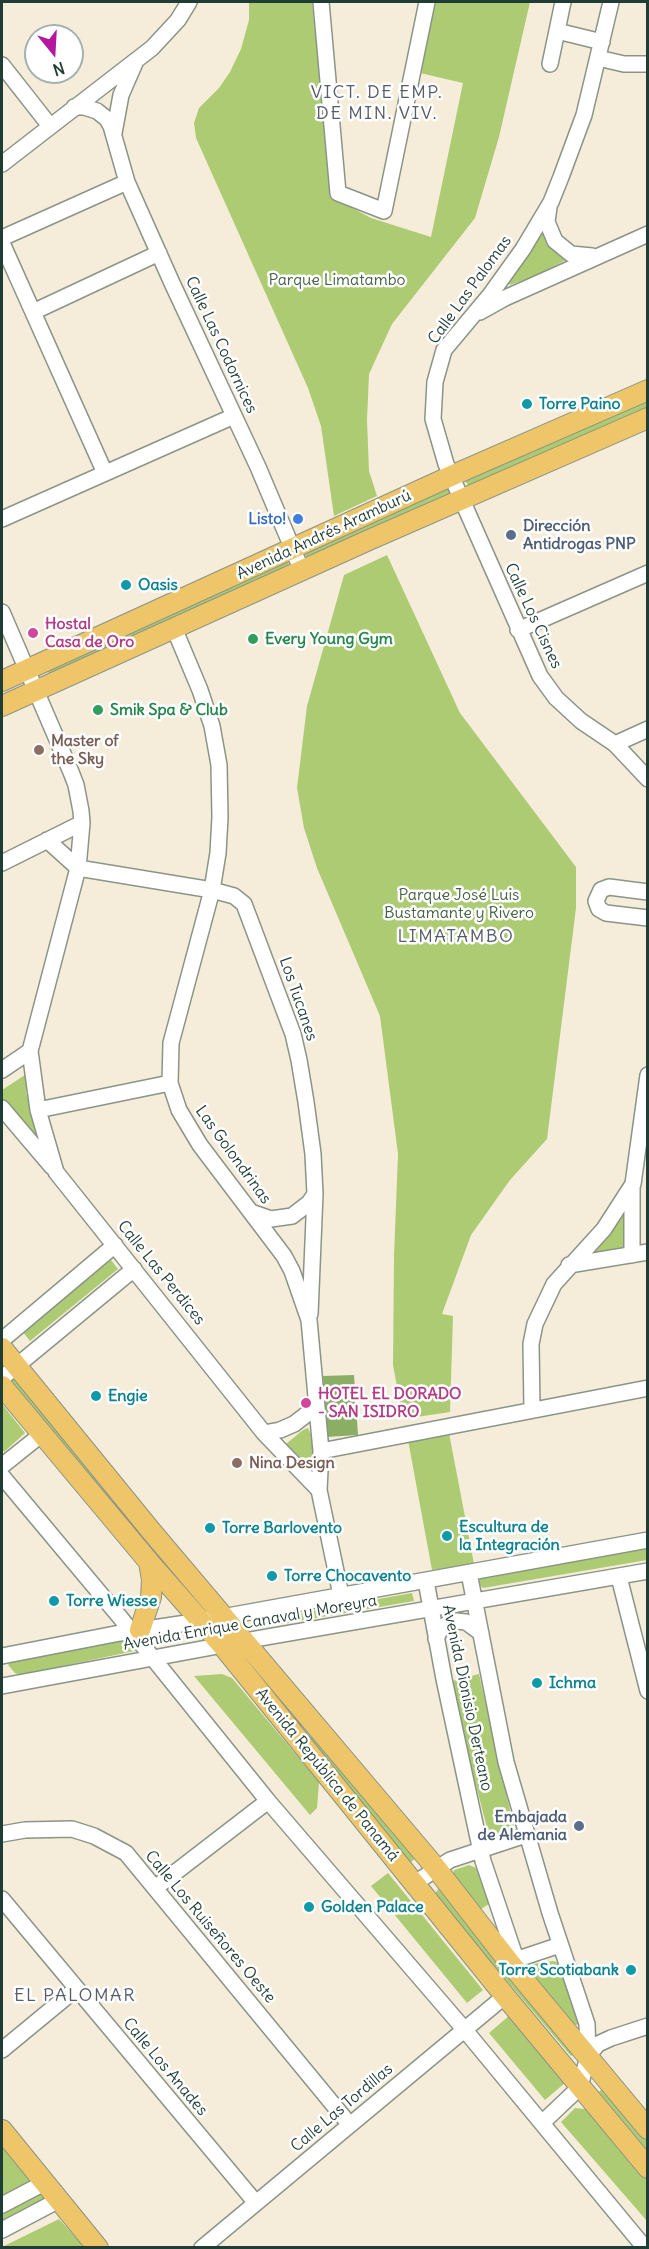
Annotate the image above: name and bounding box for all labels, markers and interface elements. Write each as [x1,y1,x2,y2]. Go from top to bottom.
north arrow [24,24,84,84]
text: N [51,58,67,80]
district label: VICT. DE EMP. DE MIN. VIV. [311,82,443,124]
street label: Calle Las Palomas [424,232,516,348]
park label: Parque Limatambo [268,270,406,290]
street label: Calle Las Codornices [181,273,261,417]
place label: Torre Paino [539,394,621,414]
marker: Torre Paino [520,397,534,411]
street label: Avenida Andrés Aramburú [234,486,414,584]
place label: Listo! [248,509,286,529]
marker: Listo! [291,512,305,526]
place label: Dirección Antidrogas PNP [523,516,636,554]
marker: Dirección Antidrogas PNP [504,528,518,542]
street label: Calle Los Cisnes [500,560,566,672]
place label: Oasis [138,575,178,595]
marker: Oasis [119,578,133,592]
place label: Hostal Casa de Oro [45,614,134,652]
marker: Hostal Casa de Oro [26,626,40,640]
place label: Every Young Gym [265,629,393,649]
marker: Every Young Gym [246,632,260,646]
place label: Smik Spa & Club [110,700,228,720]
marker: Smik Spa & Club [91,703,105,717]
place label: Master of the Sky [51,731,119,769]
marker: Master of the Sky [32,743,46,757]
park label: Parque José Luis Bustamante y Rivero [384,885,534,923]
district label: LIMATAMBO [397,926,515,948]
street label: Los Tucanes [275,955,321,1043]
street label: Las Golondrinas [191,1102,275,1208]
street label: Calle Las Perdices [113,1217,209,1329]
place label: HOTEL EL DORADO - SAN ISIDRO [318,1384,462,1422]
place label: Engie [108,1386,148,1406]
marker: Engie [89,1389,103,1403]
marker: HOTEL EL DORADO - SAN ISIDRO [299,1396,313,1410]
place label: Nina Design [249,1453,335,1473]
marker: Nina Design [230,1456,244,1470]
place label: Escultura de la Integración [459,1517,560,1555]
place label: Torre Barlovento [222,1518,342,1538]
marker: Torre Barlovento [203,1521,217,1535]
marker: Escultura de la Integración [440,1529,454,1543]
place label: Torre Chocavento [284,1566,411,1586]
marker: Torre Chocavento [265,1569,279,1583]
place label: Torre Wiesse [66,1591,157,1611]
street label: Avenida Enrique Canaval y Moreyra [122,1591,378,1655]
marker: Torre Wiesse [47,1594,61,1608]
street label: Avenida Dionisio Derteano [438,1603,496,1793]
place label: Ichma [549,1673,596,1693]
marker: Ichma [530,1676,544,1690]
street label: Avenida República de Panamá [251,1685,403,1865]
place label: Embajada de Alemania [478,1807,567,1845]
marker: Embajada de Alemania [572,1819,586,1833]
street label: Calle Los Ruiseñores Oeste [141,1847,279,2007]
place label: Golden Palace [321,1897,424,1917]
marker: Golden Palace [302,1900,316,1914]
place label: Torre Scotiabank [498,1960,619,1980]
marker: Torre Scotiabank [624,1963,638,1977]
district label: EL PALOMAR [14,1985,136,2007]
street label: Calle Los Anades [119,2014,211,2120]
street label: Calle Las Tordillas [287,2060,397,2156]

